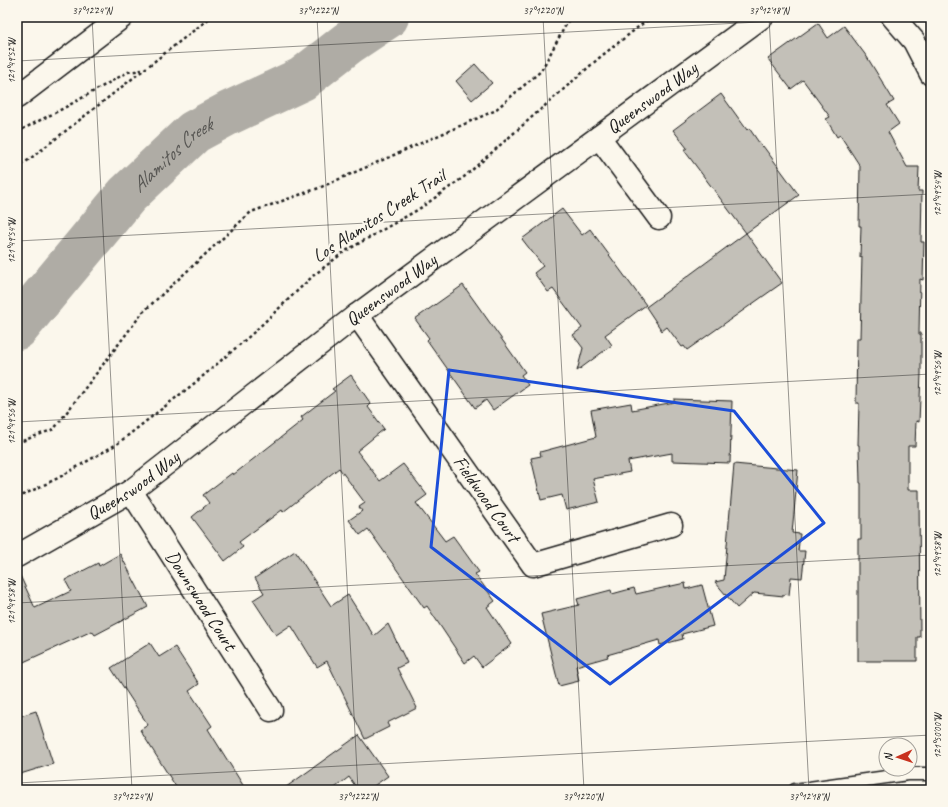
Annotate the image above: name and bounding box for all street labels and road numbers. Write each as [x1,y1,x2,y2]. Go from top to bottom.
street label: Queenswood Way [602,56,704,139]
street label: Los Alamitos Creek Trail [308,162,453,268]
street label: Queenswood Way [341,248,443,331]
street label: Queenswood Way [83,445,186,526]
street label: Fieldwood Court [448,451,527,549]
street label: Downswood Court [160,546,243,656]

